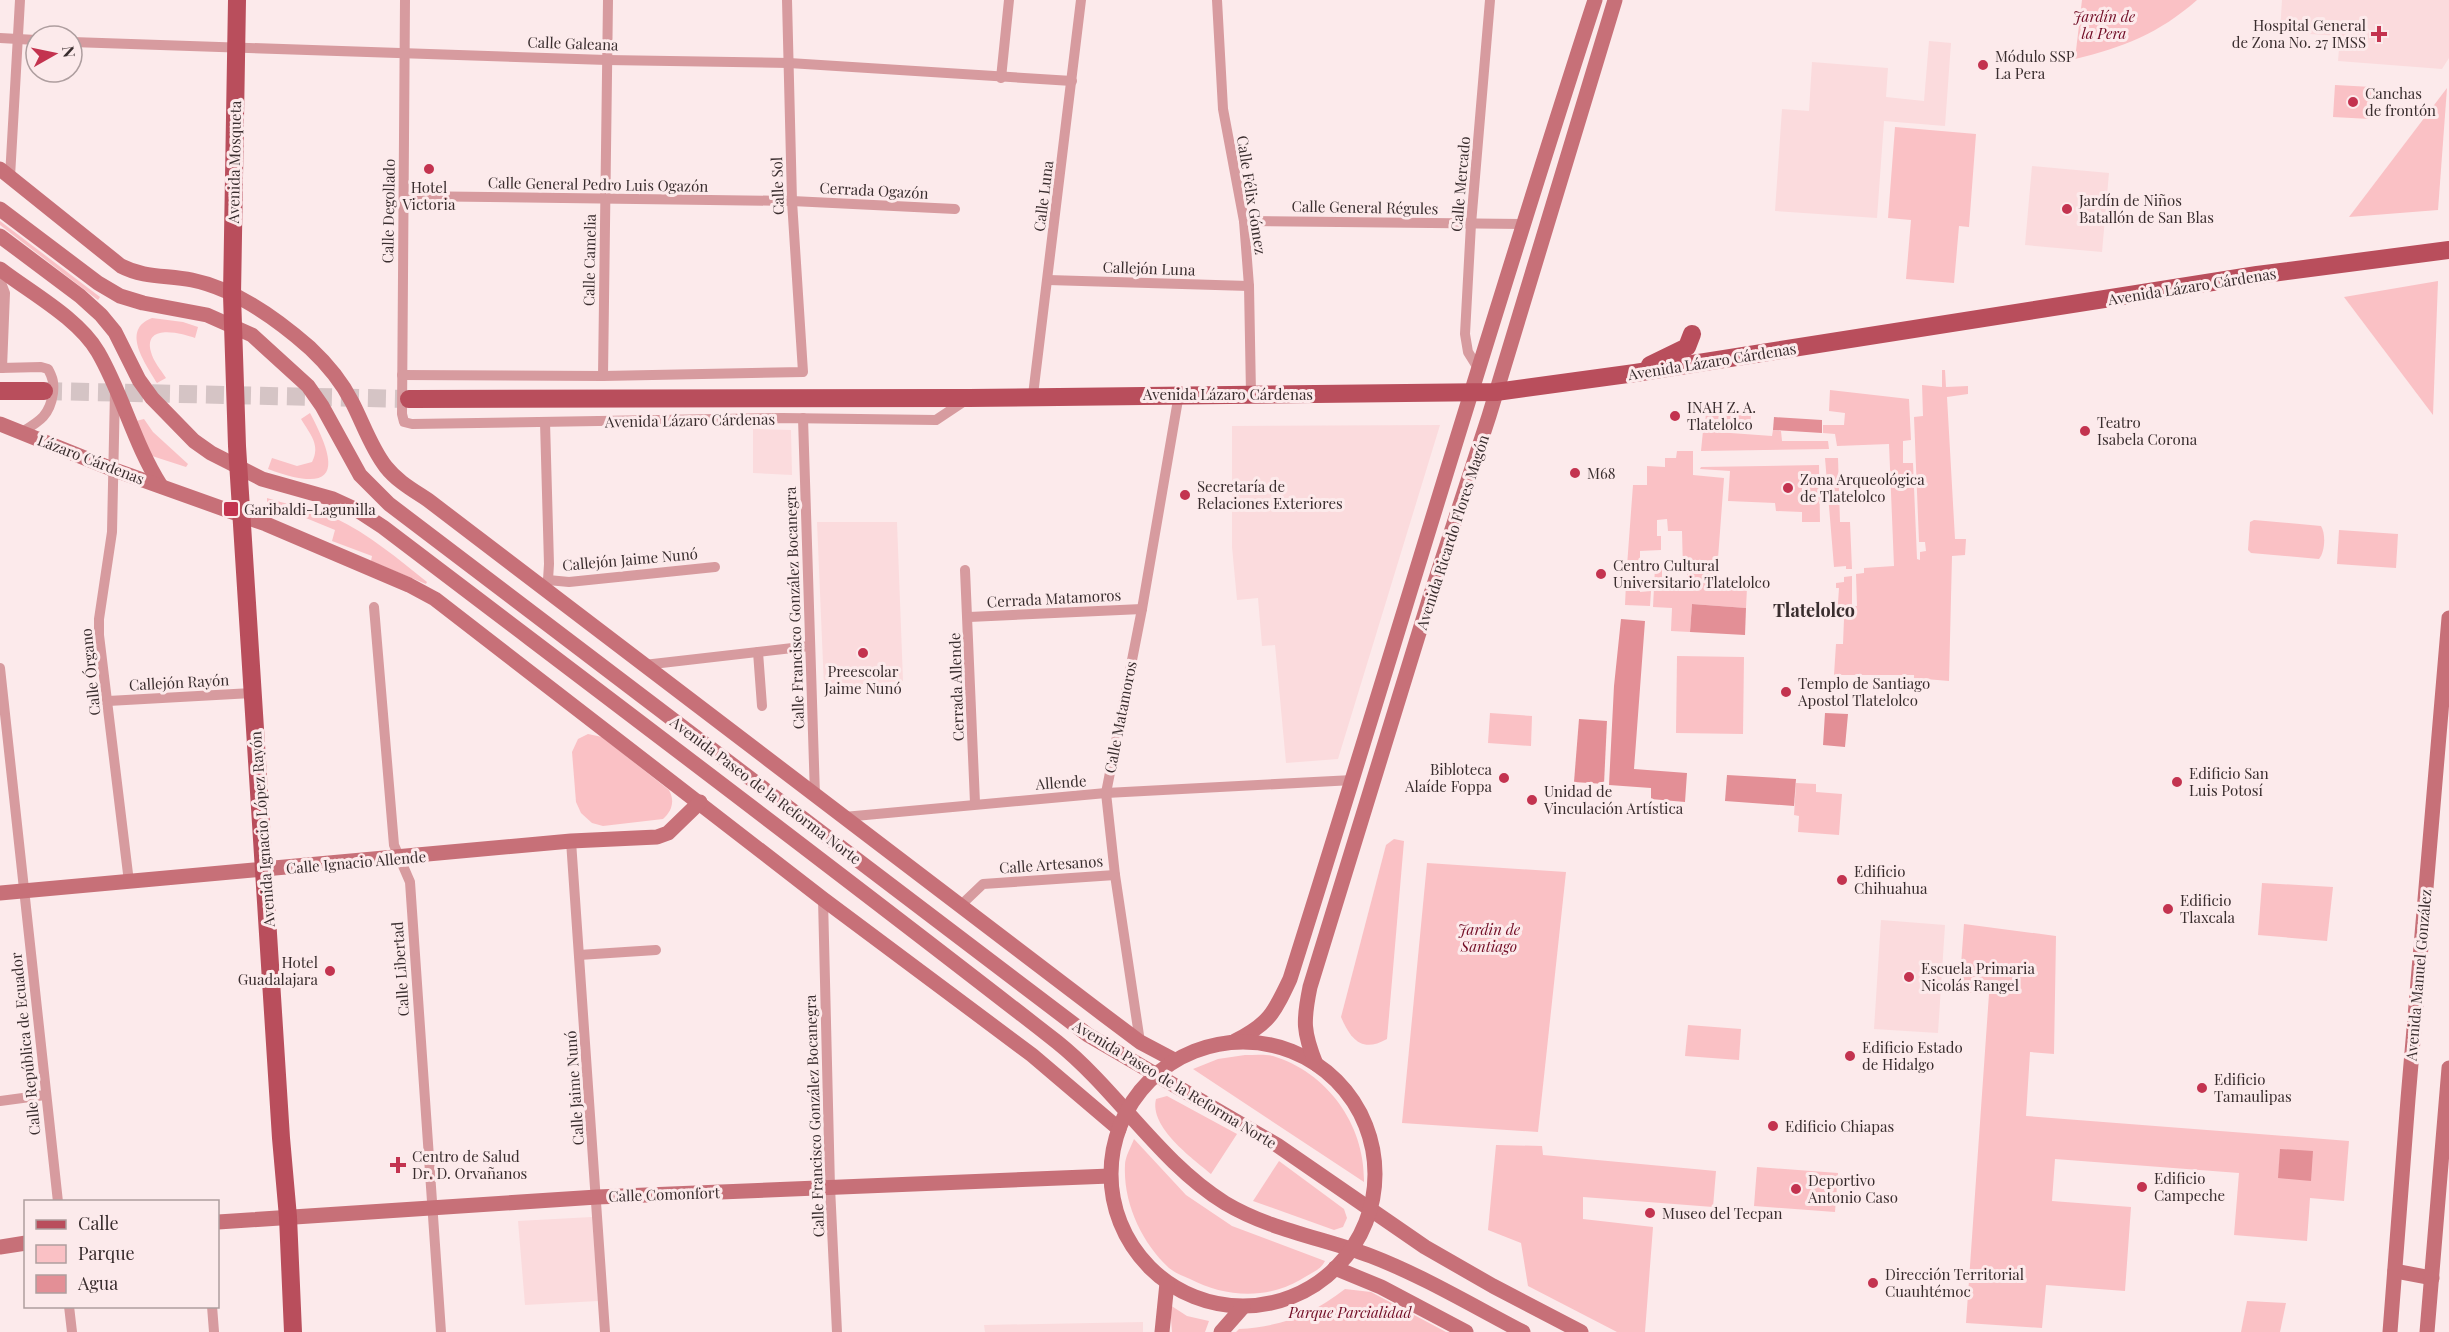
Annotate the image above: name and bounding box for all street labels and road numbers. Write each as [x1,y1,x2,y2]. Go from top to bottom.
street label: Calle Galeana [527,31,619,55]
street label: Avenida Mosqueta [223,100,245,224]
street label: Calle Félix Gómez [1233,134,1271,256]
street label: Calle Mercado [1446,135,1474,233]
street label: Calle Sol [766,157,788,215]
street label: Calle Degollado [377,158,399,264]
street label: Calle Luna [1029,159,1057,233]
street label: Calle General Pedro Luis Ogazón [488,172,708,196]
street label: Cerrada Ogazón [819,177,929,203]
street label: Calle General Régules [1291,196,1439,218]
street label: Calle Camelia [578,213,600,306]
street label: Callejón Luna [1102,256,1196,280]
street label: Avenida Lázaro Cárdenas [2105,263,2278,309]
street label: Avenida Lázaro Cárdenas [1625,338,1798,384]
street label: Avenida Lázaro Cárdenas [1142,384,1313,404]
street label: Avenida Lázaro Cárdenas [604,409,775,432]
street label: Lázaro Cárdenas [35,429,147,489]
street label: Avenida Ricardo Flores Magón [1411,432,1493,633]
street label: Calle Francisco González Bocanegra [780,486,808,730]
street label: Callejón Jaime Nunó [561,543,699,575]
street label: Cerrada Matamoros [986,584,1122,612]
street label: Calle Órgano [75,627,105,717]
street label: Cerrada Allende [944,632,968,742]
street label: Calle Matamoros [1099,659,1141,775]
street label: Callejón Rayón [128,669,230,695]
street label: Avenida Paseo de la Reforma Norte [666,711,865,868]
street label: Avenida Ignacio López Rayón [245,730,279,929]
street label: Allende [1034,770,1087,794]
street label: Calle Ignacio Allende [285,846,427,878]
street label: Calle Artesanos [998,850,1104,878]
street label: Avenida Manuel González [2400,888,2435,1063]
street label: Calle Libertad [387,921,413,1017]
street label: Calle República de Ecuador [5,951,45,1136]
street label: Calle Francisco González Bocanegra [800,994,828,1238]
street label: Avenida Paseo de la Reforma Norte [1069,1015,1280,1153]
street label: Calle Jaime Nunó [560,1030,588,1146]
street label: Calle Comonfort [608,1182,721,1206]

